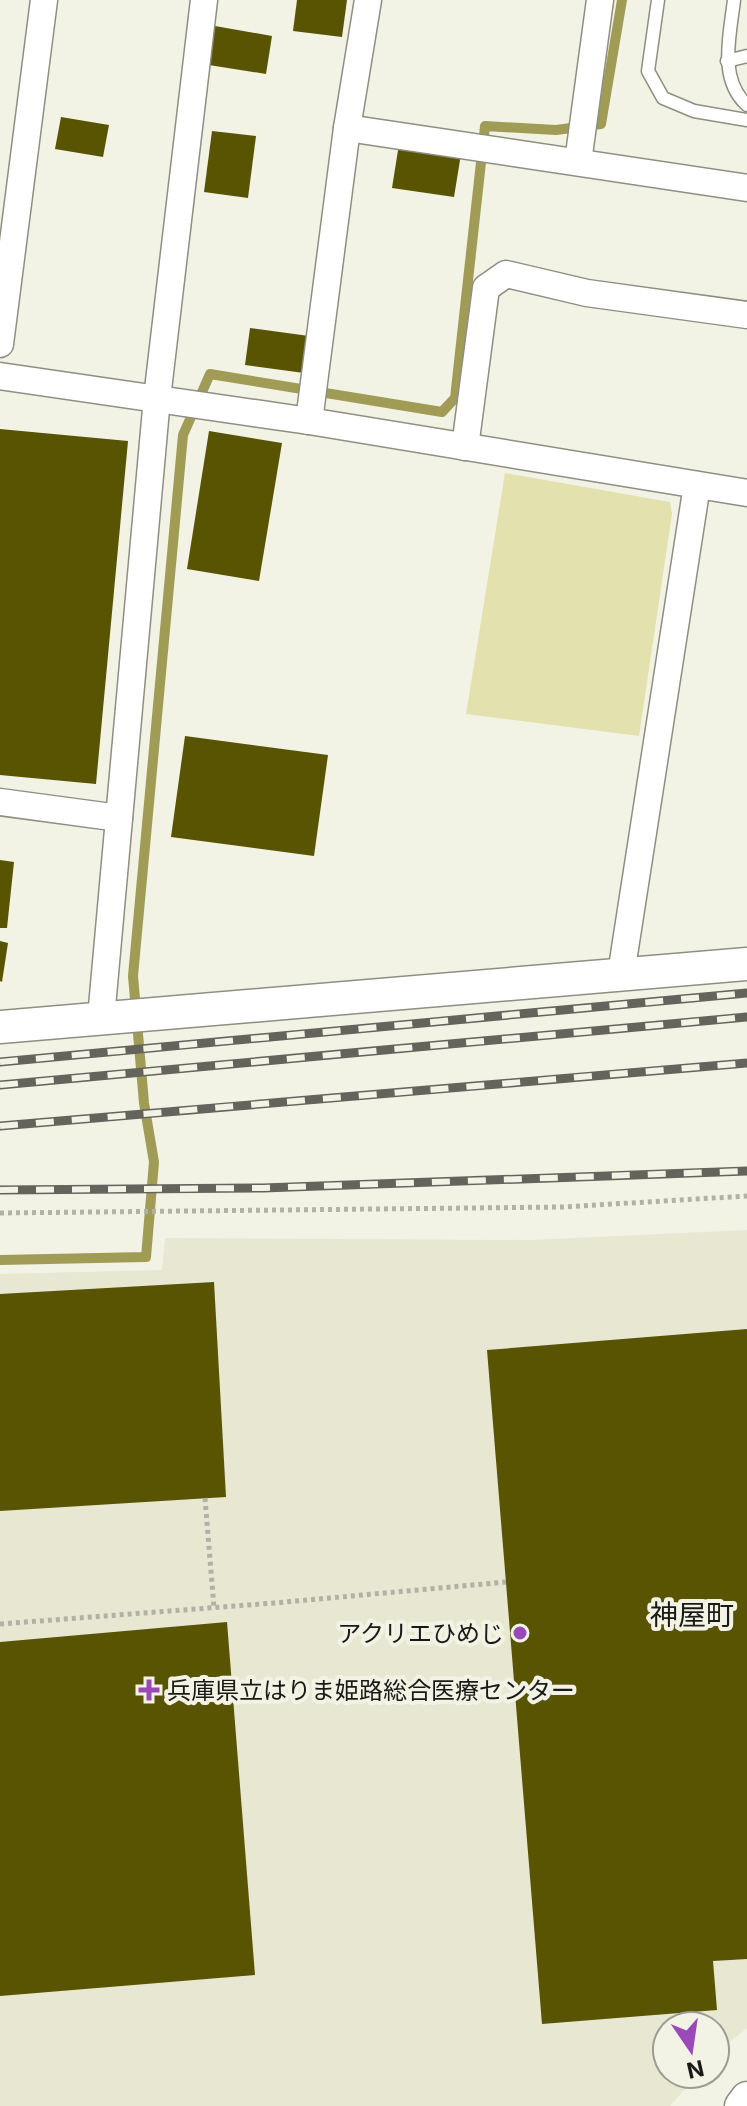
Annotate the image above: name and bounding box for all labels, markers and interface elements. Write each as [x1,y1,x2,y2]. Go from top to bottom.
district label: 神屋町 [650,1598,734,1632]
place label: アクリエひめじ [337,1619,504,1648]
marker: アクリエひめじ [511,1624,529,1642]
place label: 兵庫県立はりま姫路総合医療センター [167,1676,575,1705]
marker: 兵庫県立はりま姫路総合医療センター [138,1679,160,1701]
north arrow [651,2010,731,2090]
text: N [684,2055,707,2084]

